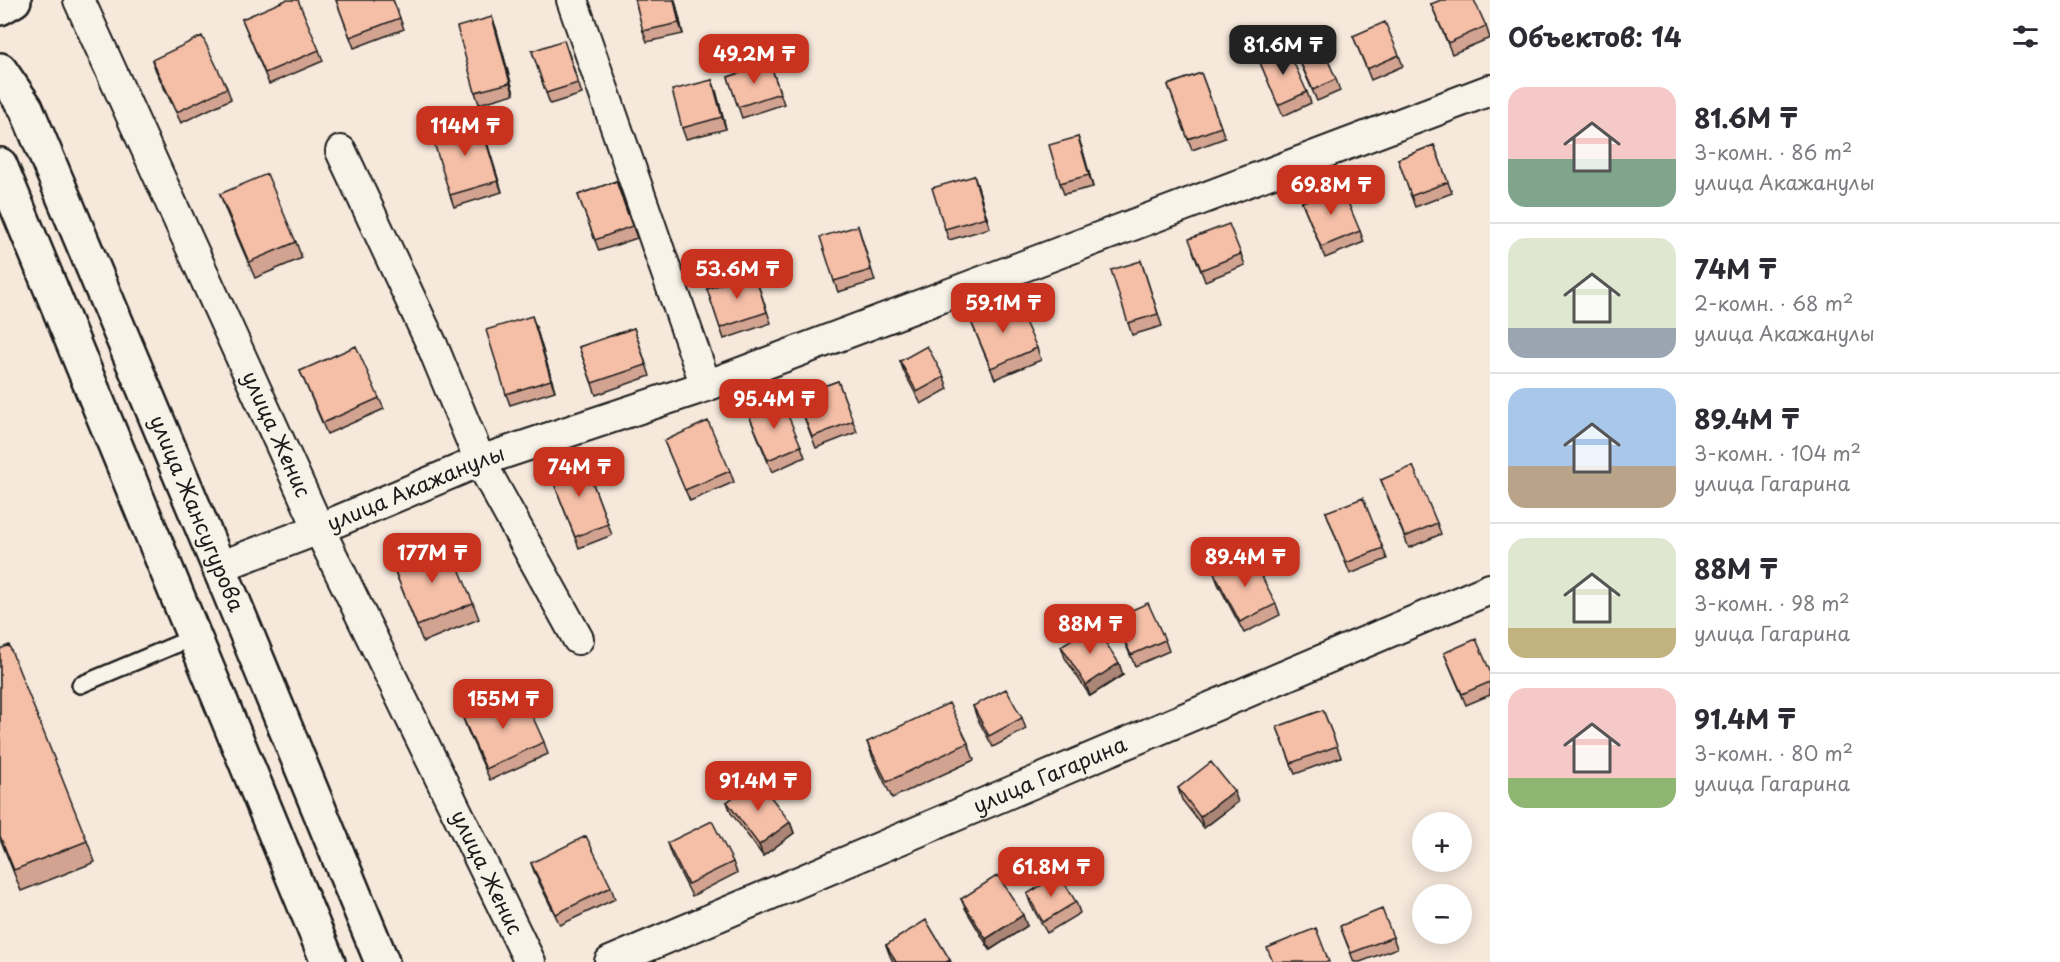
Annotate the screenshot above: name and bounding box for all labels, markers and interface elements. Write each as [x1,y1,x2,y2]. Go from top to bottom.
text: Объектов: 14 [1508,17,1682,56]
icon: filters [2009,20,2042,53]
pin: 81.6M ₸ [1228,25,1338,76]
text: 81.6M ₸ [1243,29,1323,59]
pin: 49.2M ₸ [699,34,809,85]
text: 49.2M ₸ [713,38,795,68]
text: 81.6M ₸ [1694,98,1797,137]
pin: 114M ₸ [416,106,514,157]
text: 114M ₸ [430,110,500,140]
icon: home [1556,111,1628,183]
text: 3-комн. · 86 m² [1694,137,1852,167]
pin: 69.8M ₸ [1276,165,1386,216]
text: улица Акажанулы [1694,167,1875,197]
text: 69.8M ₸ [1291,169,1371,199]
pin: 53.6M ₸ [682,249,792,300]
text: 74M ₸ [1694,249,1776,288]
text: 53.6M ₸ [695,253,779,283]
icon: home [1556,262,1628,334]
pin: 59.1M ₸ [948,283,1058,334]
text: 59.1M ₸ [965,287,1041,317]
text: 2-комн. · 68 m² [1694,288,1853,318]
text: улица Акажанулы [1694,318,1875,348]
street label: улица Женис [235,365,320,502]
pin: 95.4M ₸ [719,379,829,430]
text: 95.4M ₸ [733,383,815,413]
text: 89.4M ₸ [1694,399,1799,438]
street label: улица Жансугурова [143,410,254,616]
icon: home [1556,412,1628,484]
street label: улица Акажанулы [321,436,508,538]
text: 3-комн. · 104 m² [1694,438,1861,468]
pin: 74M ₸ [537,447,621,498]
text: 74M ₸ [547,451,611,481]
text: улица Гагарина [1694,468,1850,498]
pin: 177M ₸ [383,533,481,584]
text: 177M ₸ [397,537,467,567]
pin: 89.4M ₸ [1190,537,1300,588]
text: 89.4M ₸ [1205,541,1285,571]
text: 88M ₸ [1694,549,1777,588]
icon: home [1556,562,1628,634]
text: 3-комн. · 98 m² [1694,588,1850,618]
pin: 88M ₸ [1048,604,1132,655]
text: 88M ₸ [1058,608,1122,638]
text: улица Гагарина [1694,618,1850,648]
pin: 155M ₸ [454,679,552,730]
text: 155M ₸ [467,683,539,713]
text: 91.4M ₸ [1694,699,1795,738]
icon: home [1556,712,1628,784]
street label: улица Гагарина [968,727,1132,820]
text: 3-комн. · 80 m² [1694,738,1853,768]
pin: 91.4M ₸ [703,761,813,812]
text: 91.4M ₸ [719,765,797,795]
text: улица Гагарина [1694,768,1850,798]
street label: улица Женис [444,804,532,940]
map controls [1412,812,1472,944]
button: + [1412,812,1472,872]
pin: 61.8M ₸ [996,847,1106,898]
text: 61.8M ₸ [1012,851,1090,881]
button: − [1412,884,1472,944]

